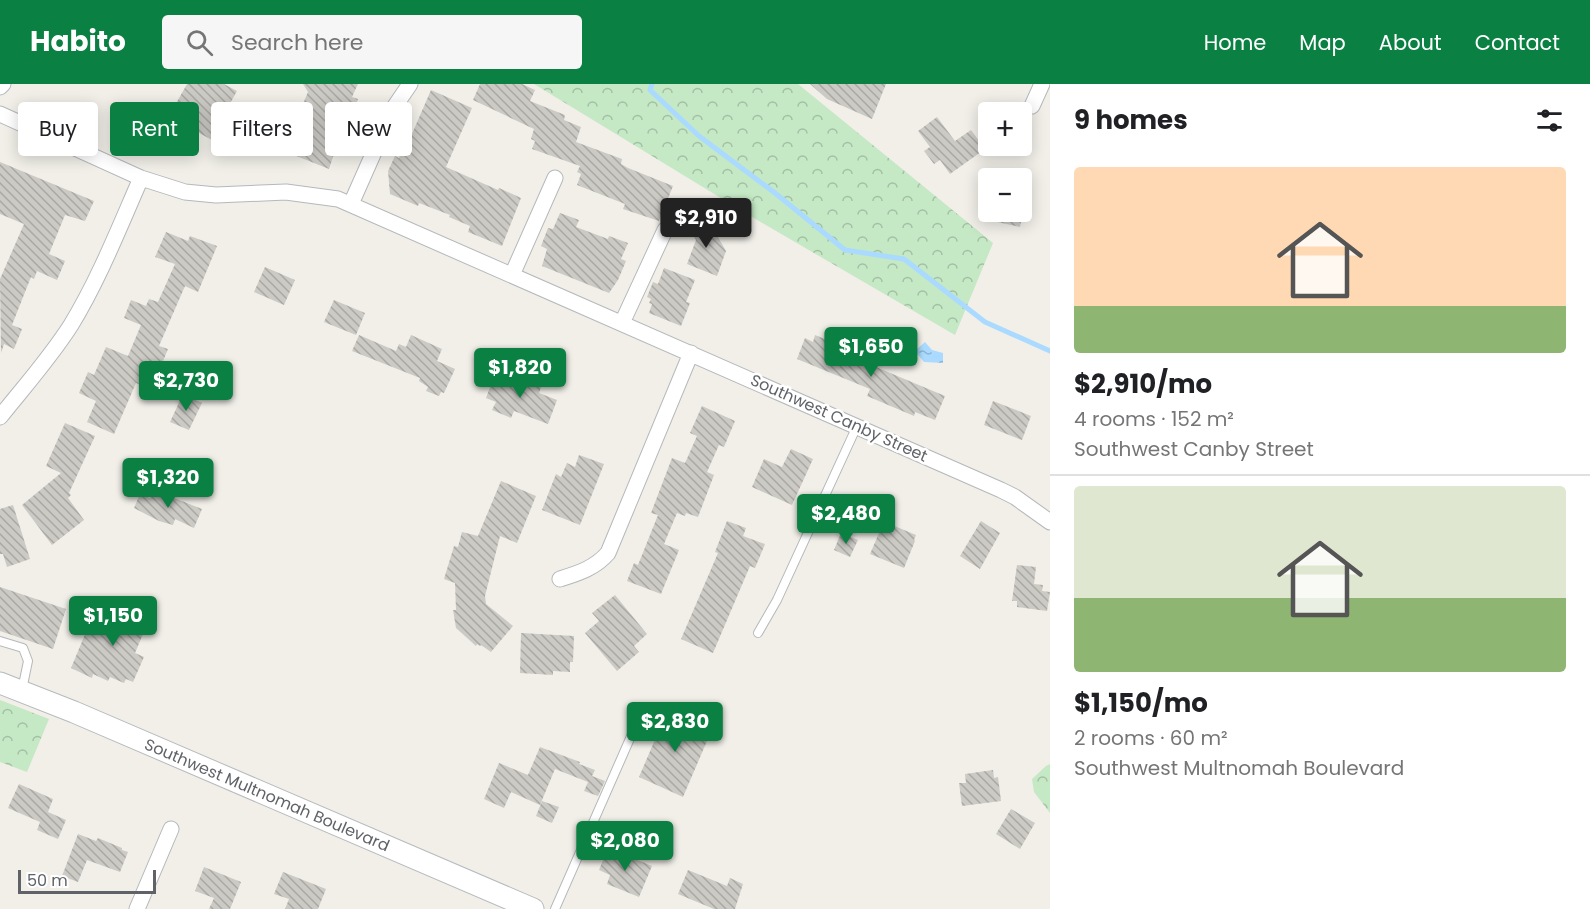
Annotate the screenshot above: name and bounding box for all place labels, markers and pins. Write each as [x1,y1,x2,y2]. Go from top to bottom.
pin: $2,910 [657,198,755,249]
pin: $1,650 [822,327,920,378]
pin: $1,820 [471,348,569,399]
pin: $2,730 [137,361,235,412]
pin: $1,320 [119,458,217,509]
pin: $2,480 [797,494,895,545]
pin: $1,150 [64,596,162,647]
pin: $2,830 [626,702,724,753]
pin: $2,080 [576,821,674,872]

